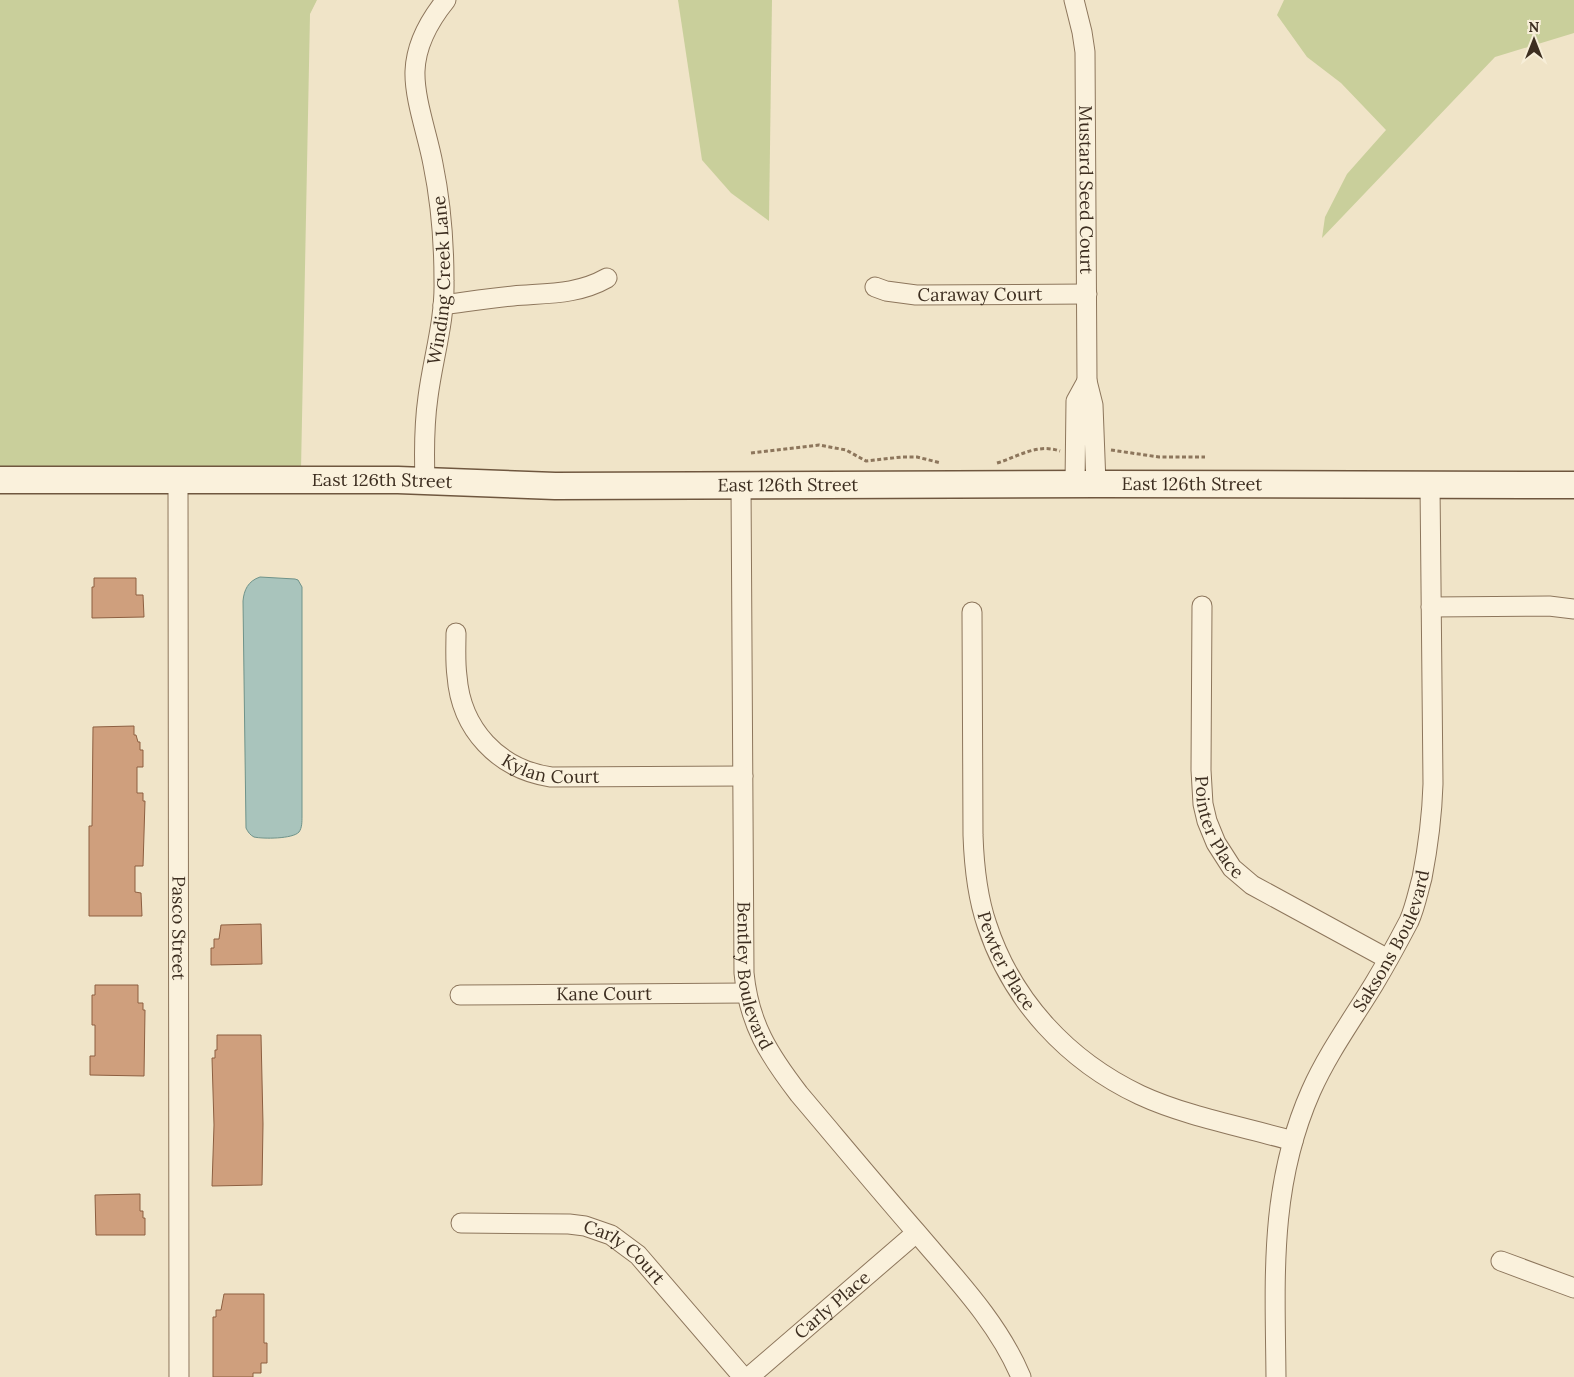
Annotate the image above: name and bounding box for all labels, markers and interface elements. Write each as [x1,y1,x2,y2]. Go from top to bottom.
north arrow [1509,15,1559,65]
text: N [1529,18,1540,36]
street label: Mustard Seed Court [1074,105,1098,274]
street label: Winding Creek Lane [422,194,455,367]
street label: Caraway Court [917,282,1043,306]
street label: East 126th Street [312,468,453,493]
street label: East 126th Street [1121,472,1262,495]
street label: East 126th Street [717,473,858,496]
street label: Kylan Court [498,749,600,788]
street label: Pointer Place [1190,775,1249,884]
street label: Saksons Boulevard [1347,868,1434,1016]
street label: Pasco Street [167,876,191,980]
street label: Bentley Boulevard [733,901,778,1054]
street label: Pewter Place [972,909,1041,1015]
street label: Kane Court [556,982,652,1005]
street label: Carly Court [581,1214,670,1289]
street label: Carly Place [789,1266,875,1344]

